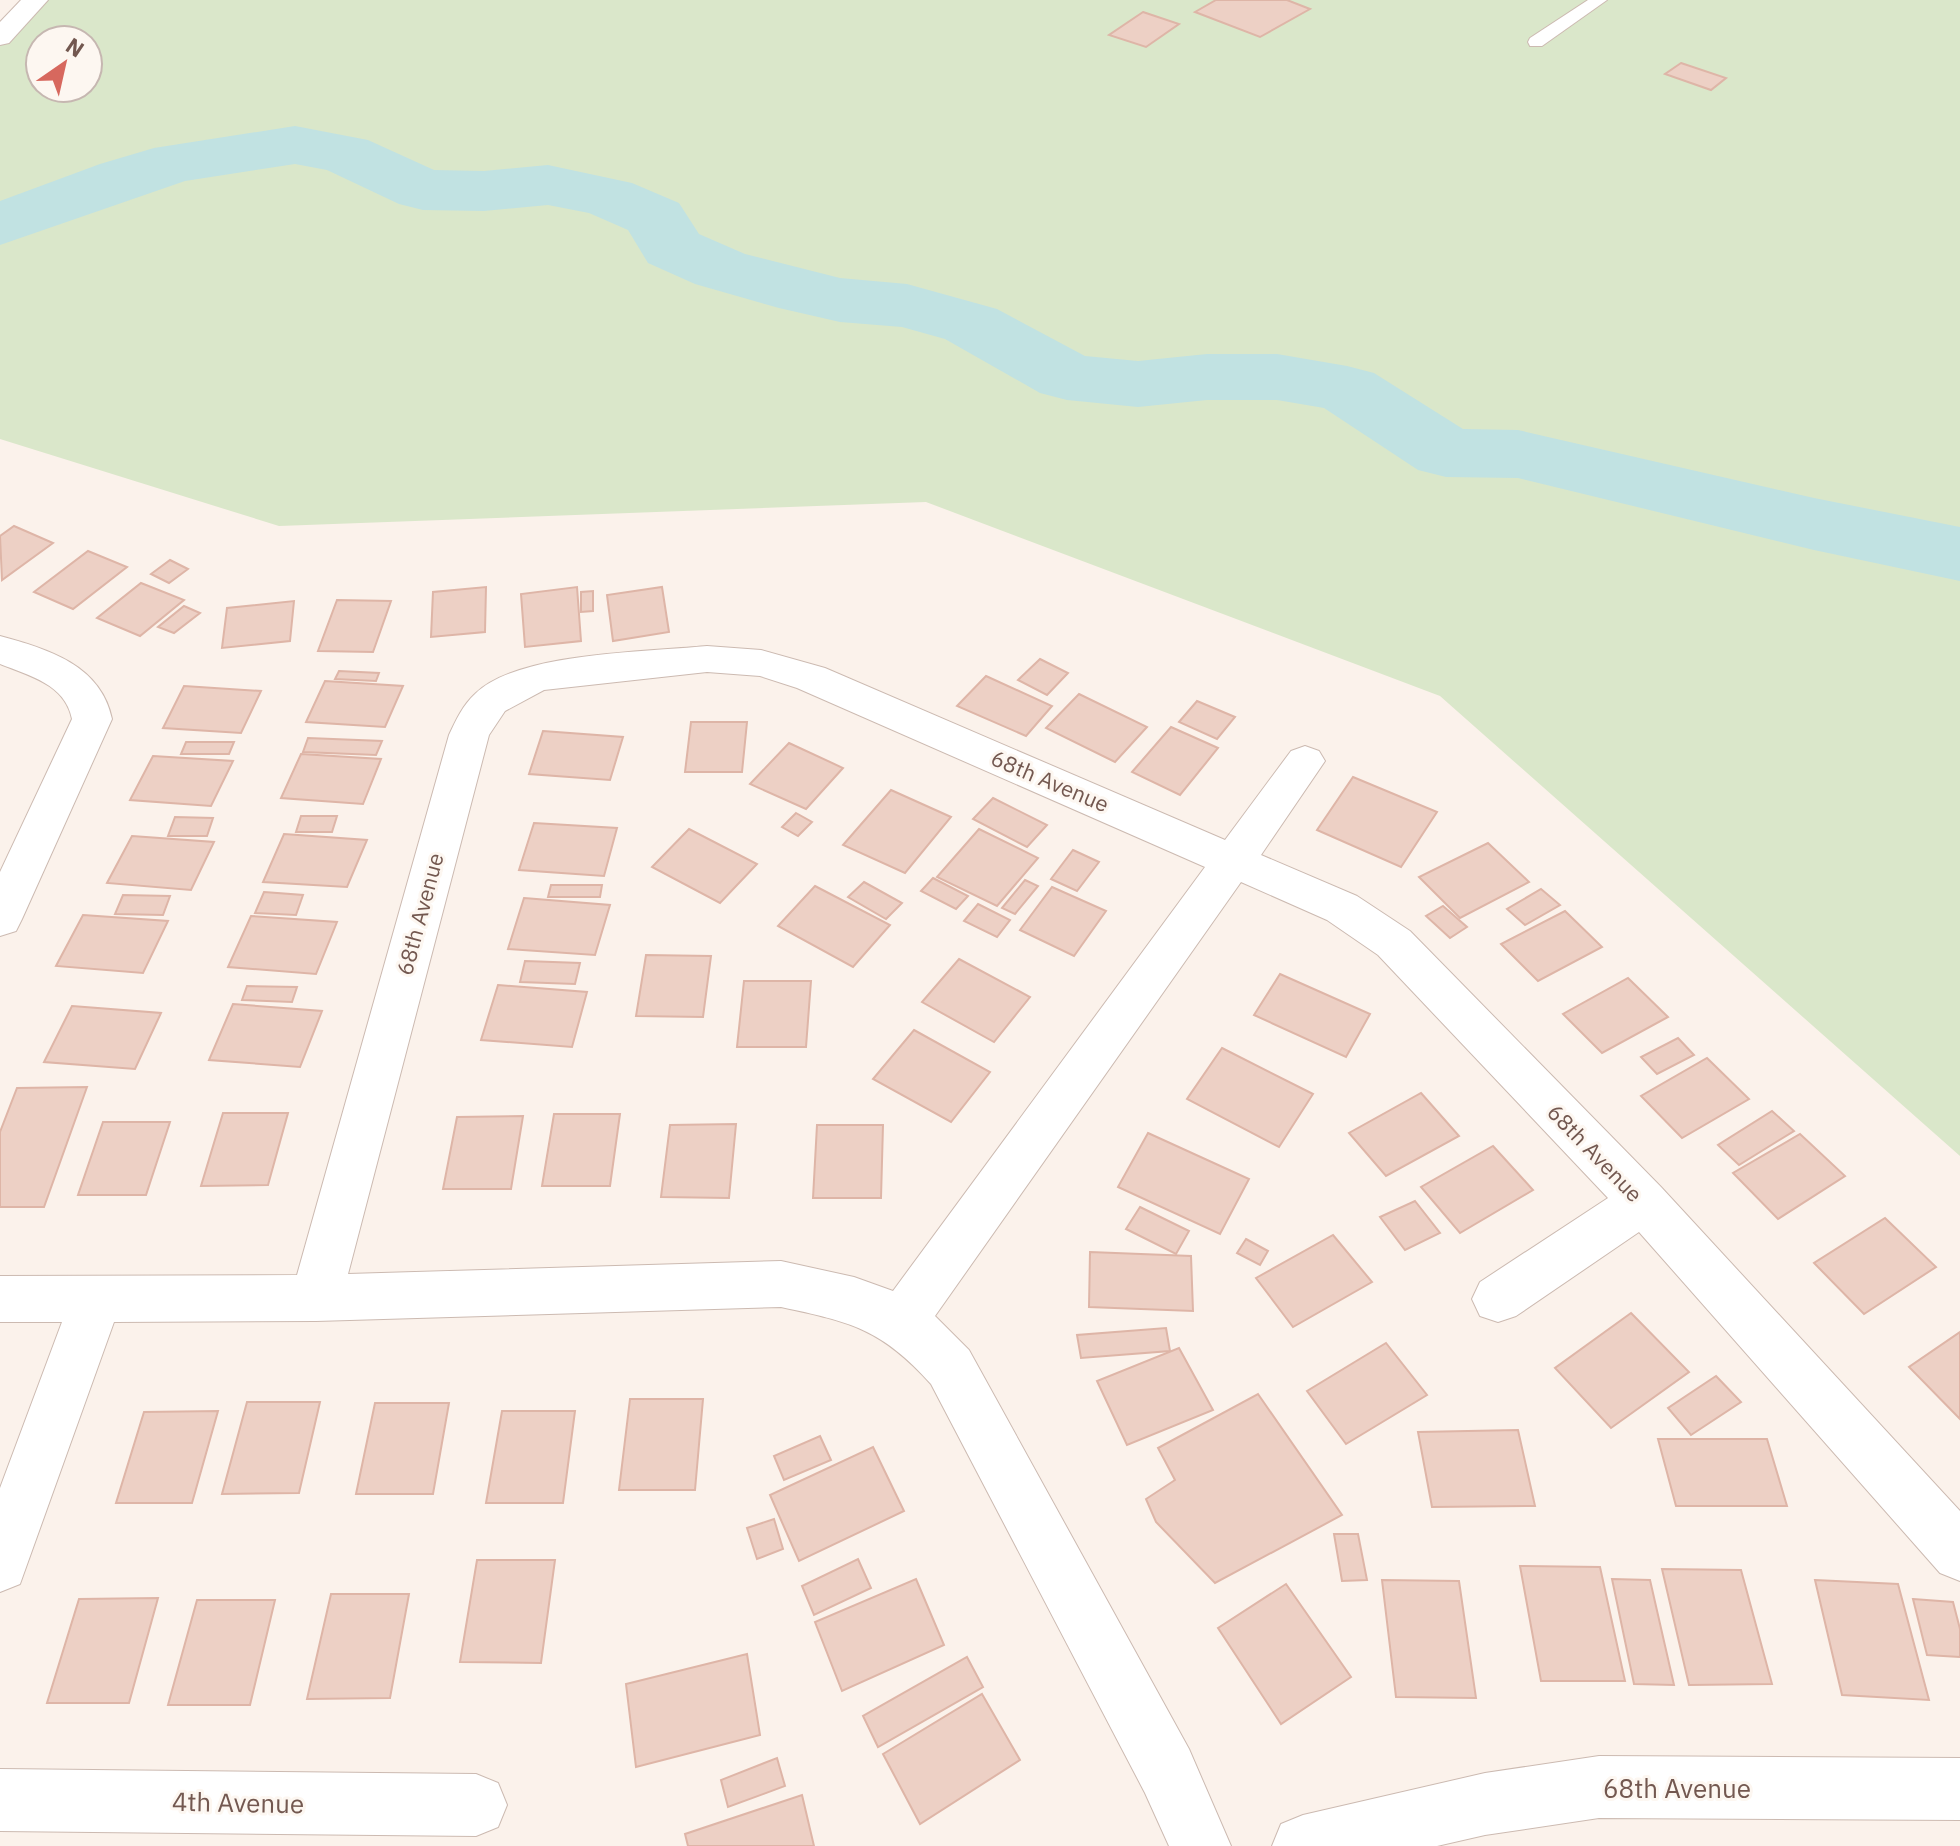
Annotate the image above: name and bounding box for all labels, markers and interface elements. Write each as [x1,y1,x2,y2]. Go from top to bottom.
north arrow [24,24,104,104]
text: N [61,31,90,63]
street label: 68th Avenue [987,743,1114,818]
street label: 68th Avenue [389,850,450,978]
street label: 68th Avenue [1541,1098,1649,1208]
street label: 68th Avenue [1603,1771,1751,1805]
street label: 4th Avenue [172,1784,305,1820]

